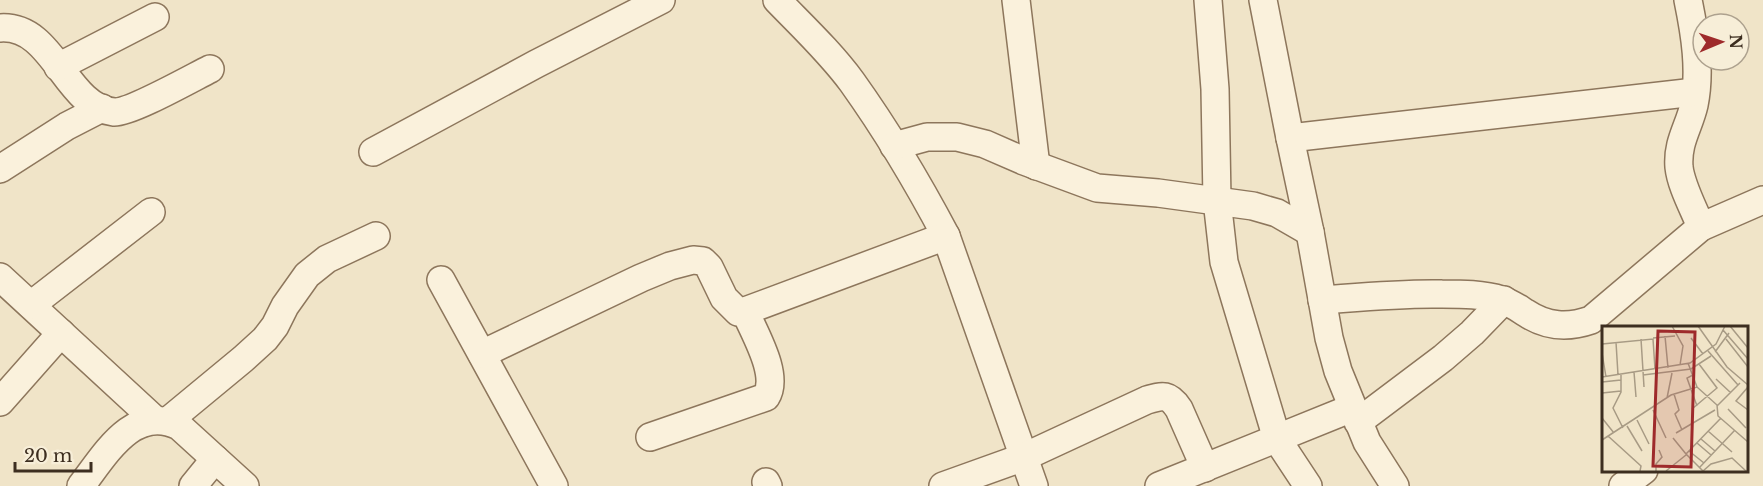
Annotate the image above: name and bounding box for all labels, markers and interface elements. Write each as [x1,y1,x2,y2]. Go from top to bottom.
north arrow [1691,12,1751,72]
text: N [1726,34,1746,49]
inset map [1602,326,1748,471]
scale bar [15,435,92,473]
text: 20 m [24,445,72,467]

